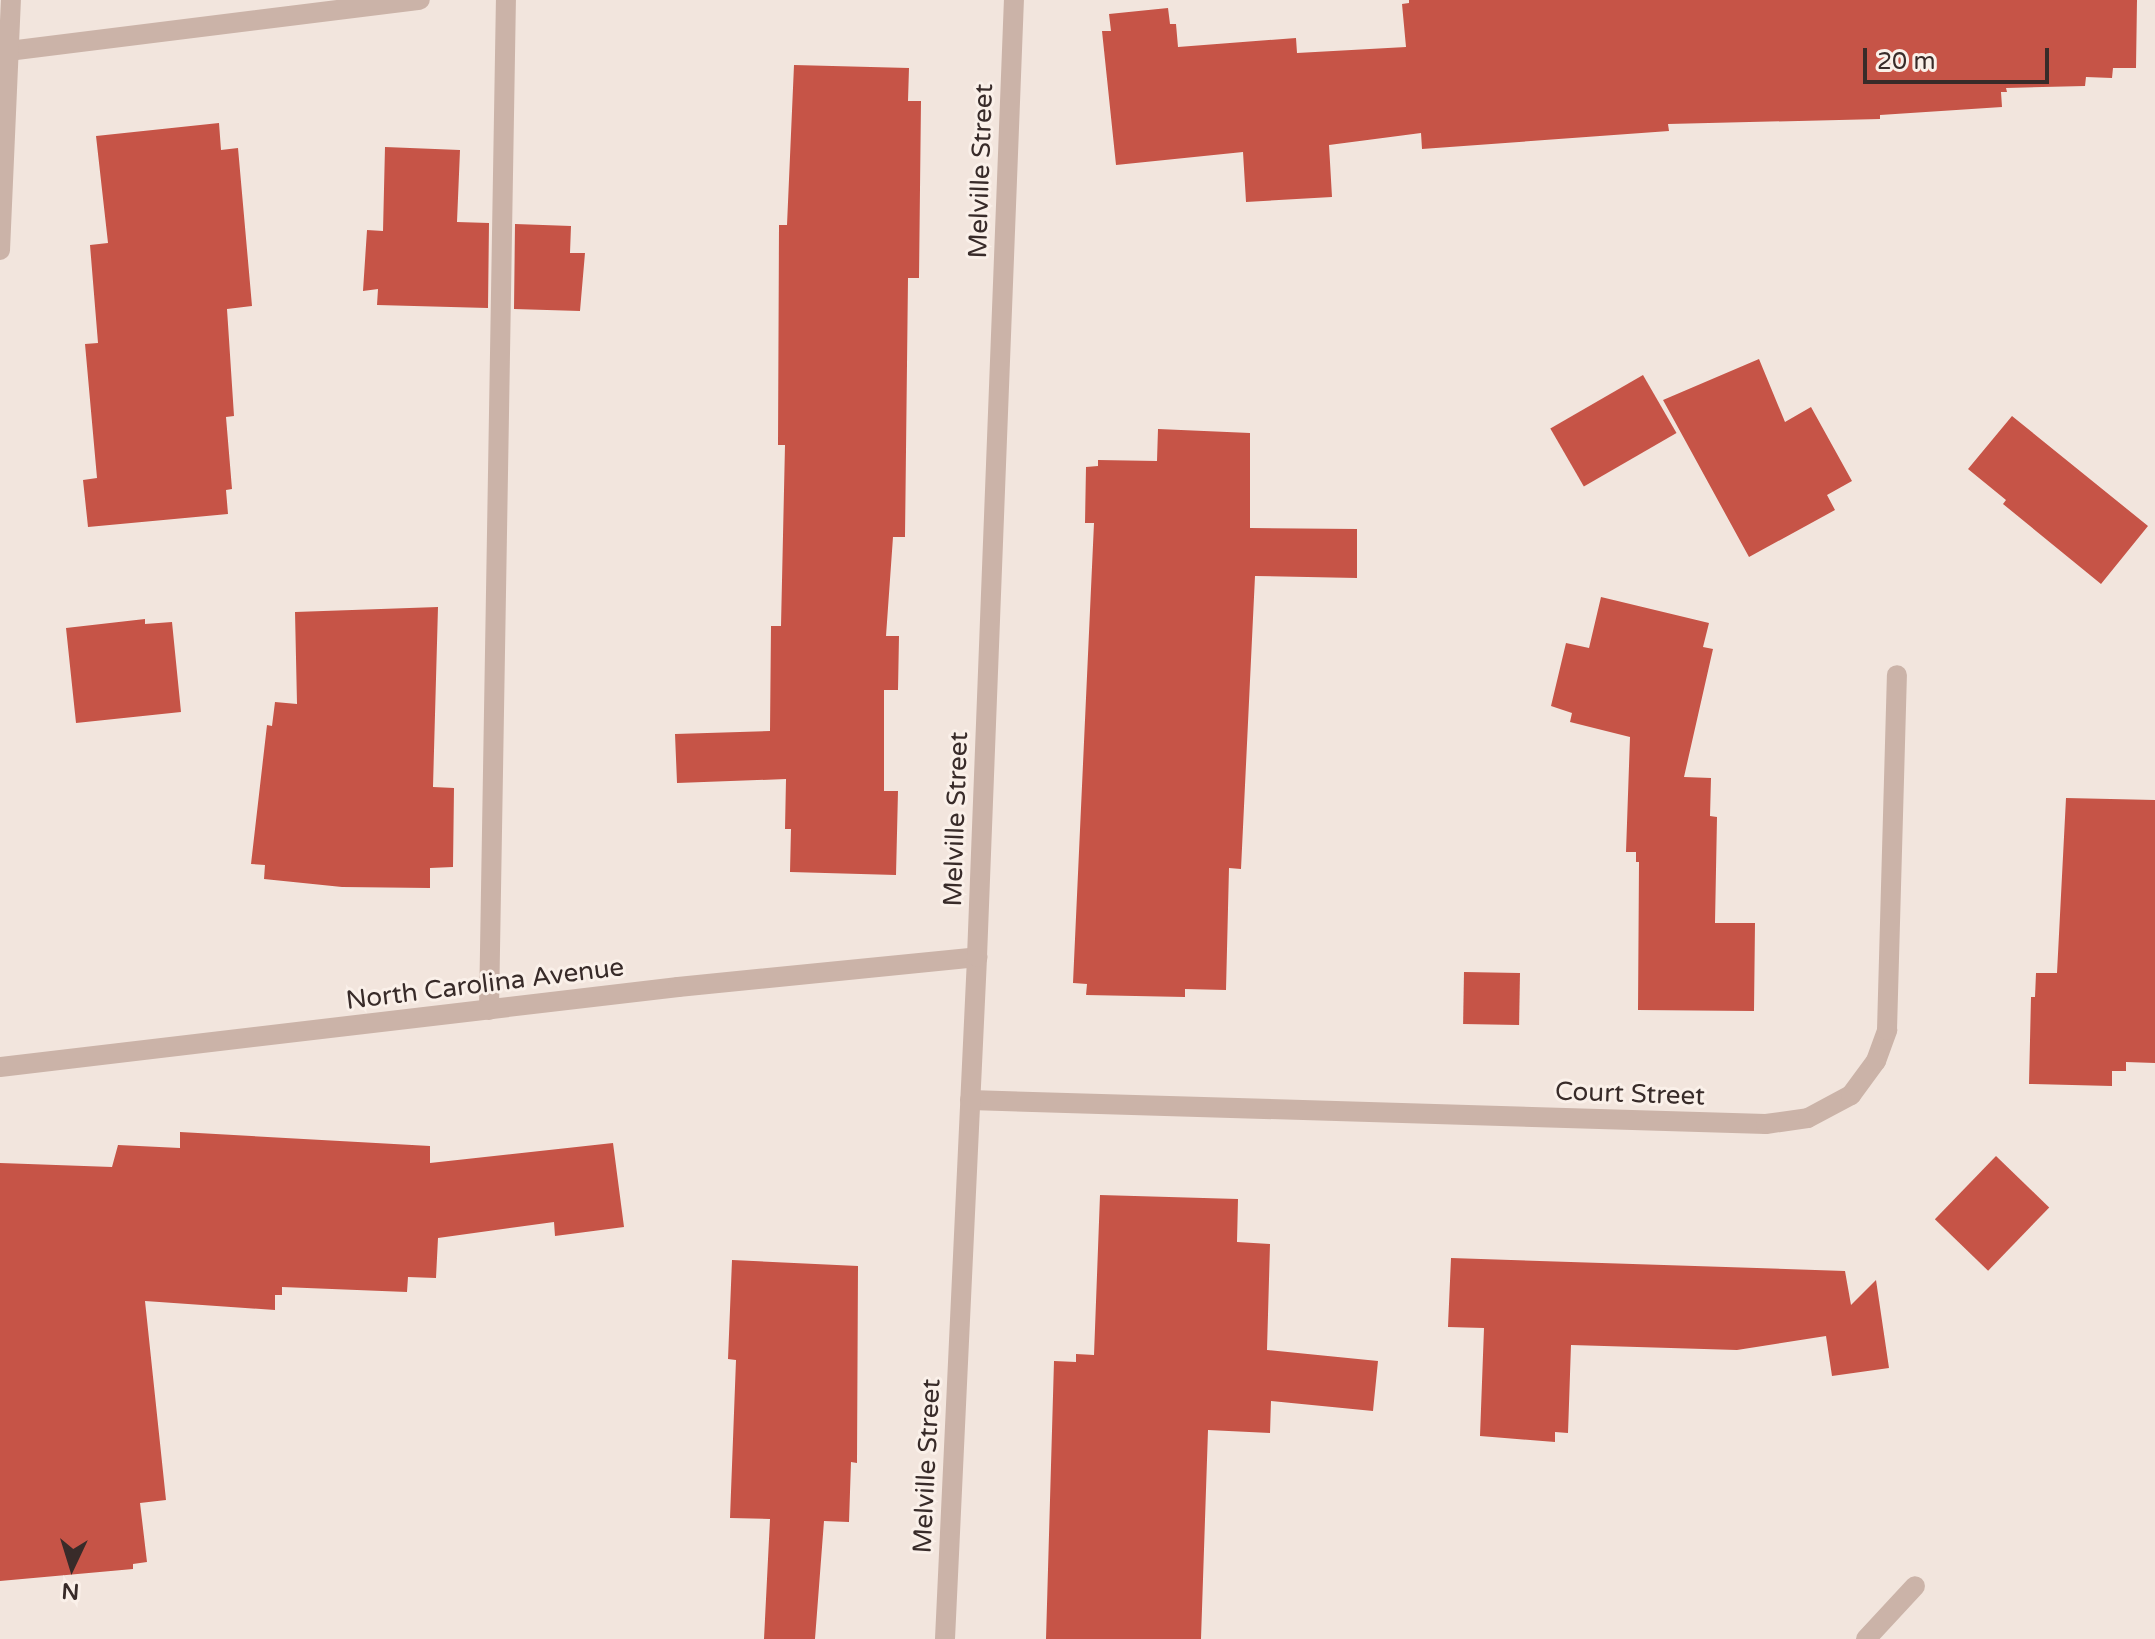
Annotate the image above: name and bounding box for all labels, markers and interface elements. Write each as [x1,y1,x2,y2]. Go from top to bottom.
scale bar [1867,32,2053,82]
text: 20 m [1877,47,1935,76]
street label: Melville Street [962,83,1000,259]
street label: Melville Street [937,731,975,907]
street label: North Carolina Avenue [344,951,626,1017]
street label: Court Street [1554,1076,1706,1112]
street label: Melville Street [907,1378,947,1554]
north arrow [32,1527,112,1607]
text: N [61,1577,80,1605]

